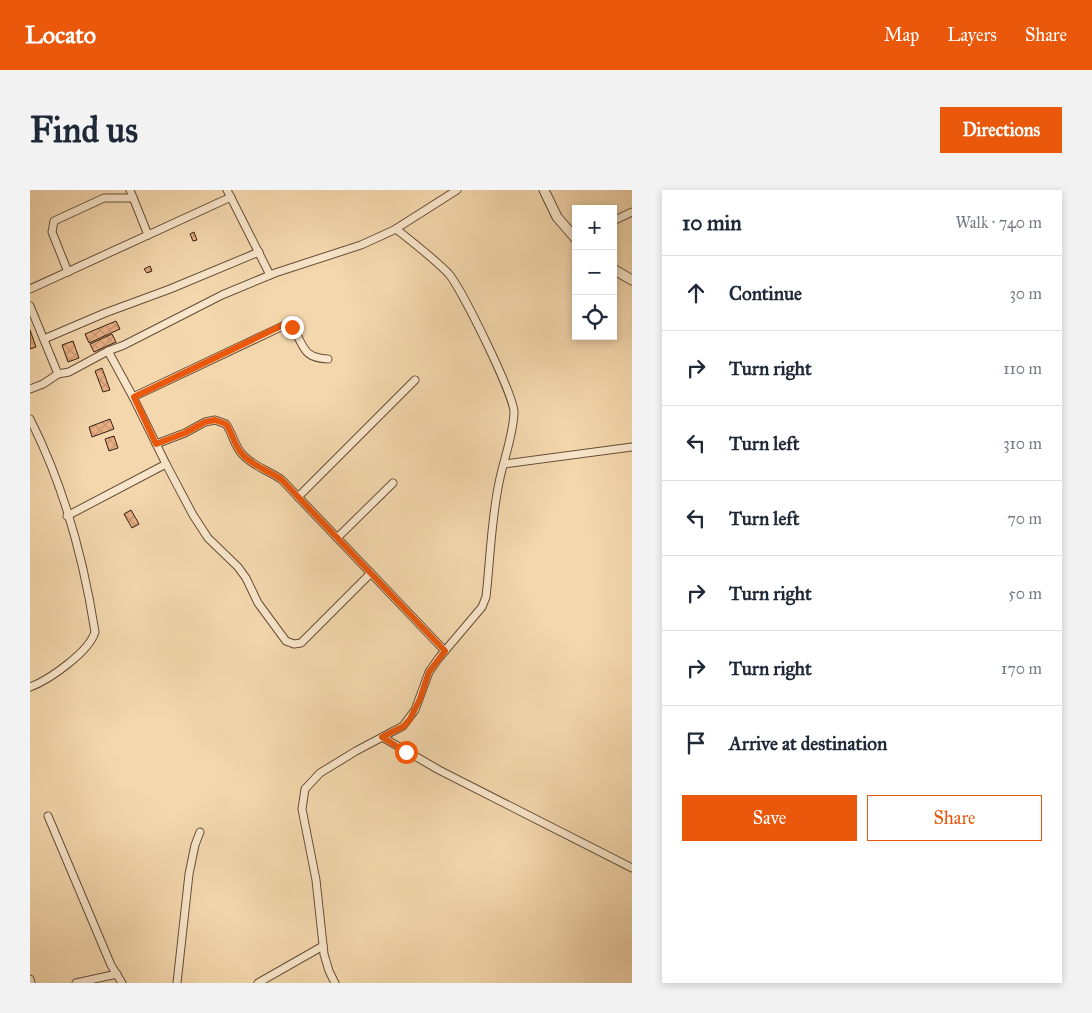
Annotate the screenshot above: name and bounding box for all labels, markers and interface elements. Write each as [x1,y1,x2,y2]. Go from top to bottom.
text: Locato [25,20,96,50]
text: Map [884,24,919,46]
text: Layers [947,24,997,46]
text: Share [1025,24,1067,46]
button: Directions [940,107,1062,153]
text: Find us [30,109,138,152]
map controls [572,205,617,340]
button: + [572,205,617,250]
text: 10 min [682,210,742,236]
text: Walk · 740 m [955,213,1042,232]
button: − [572,250,617,295]
icon: ahead [682,279,710,307]
text: Continue [729,282,802,305]
text: 30 m [1009,284,1042,303]
button: locate [572,295,617,340]
route end [281,316,304,339]
icon: right [682,354,710,382]
text: Turn right [729,357,812,380]
text: 110 m [1003,359,1042,378]
icon: left [682,429,710,457]
text: Turn left [729,432,799,455]
text: 310 m [1003,434,1042,453]
icon: left [682,504,710,532]
text: Turn left [729,507,799,530]
text: 70 m [1007,509,1042,528]
icon: right [682,579,710,607]
text: Turn right [729,582,812,605]
text: 50 m [1008,584,1042,603]
icon: right [682,654,710,682]
text: Turn right [729,657,812,680]
text: 170 m [1001,659,1042,678]
icon: arrive [682,729,710,757]
text: Arrive at destination [729,732,887,755]
route start [395,741,418,764]
button: Save [682,795,857,841]
button: Share [867,795,1042,841]

